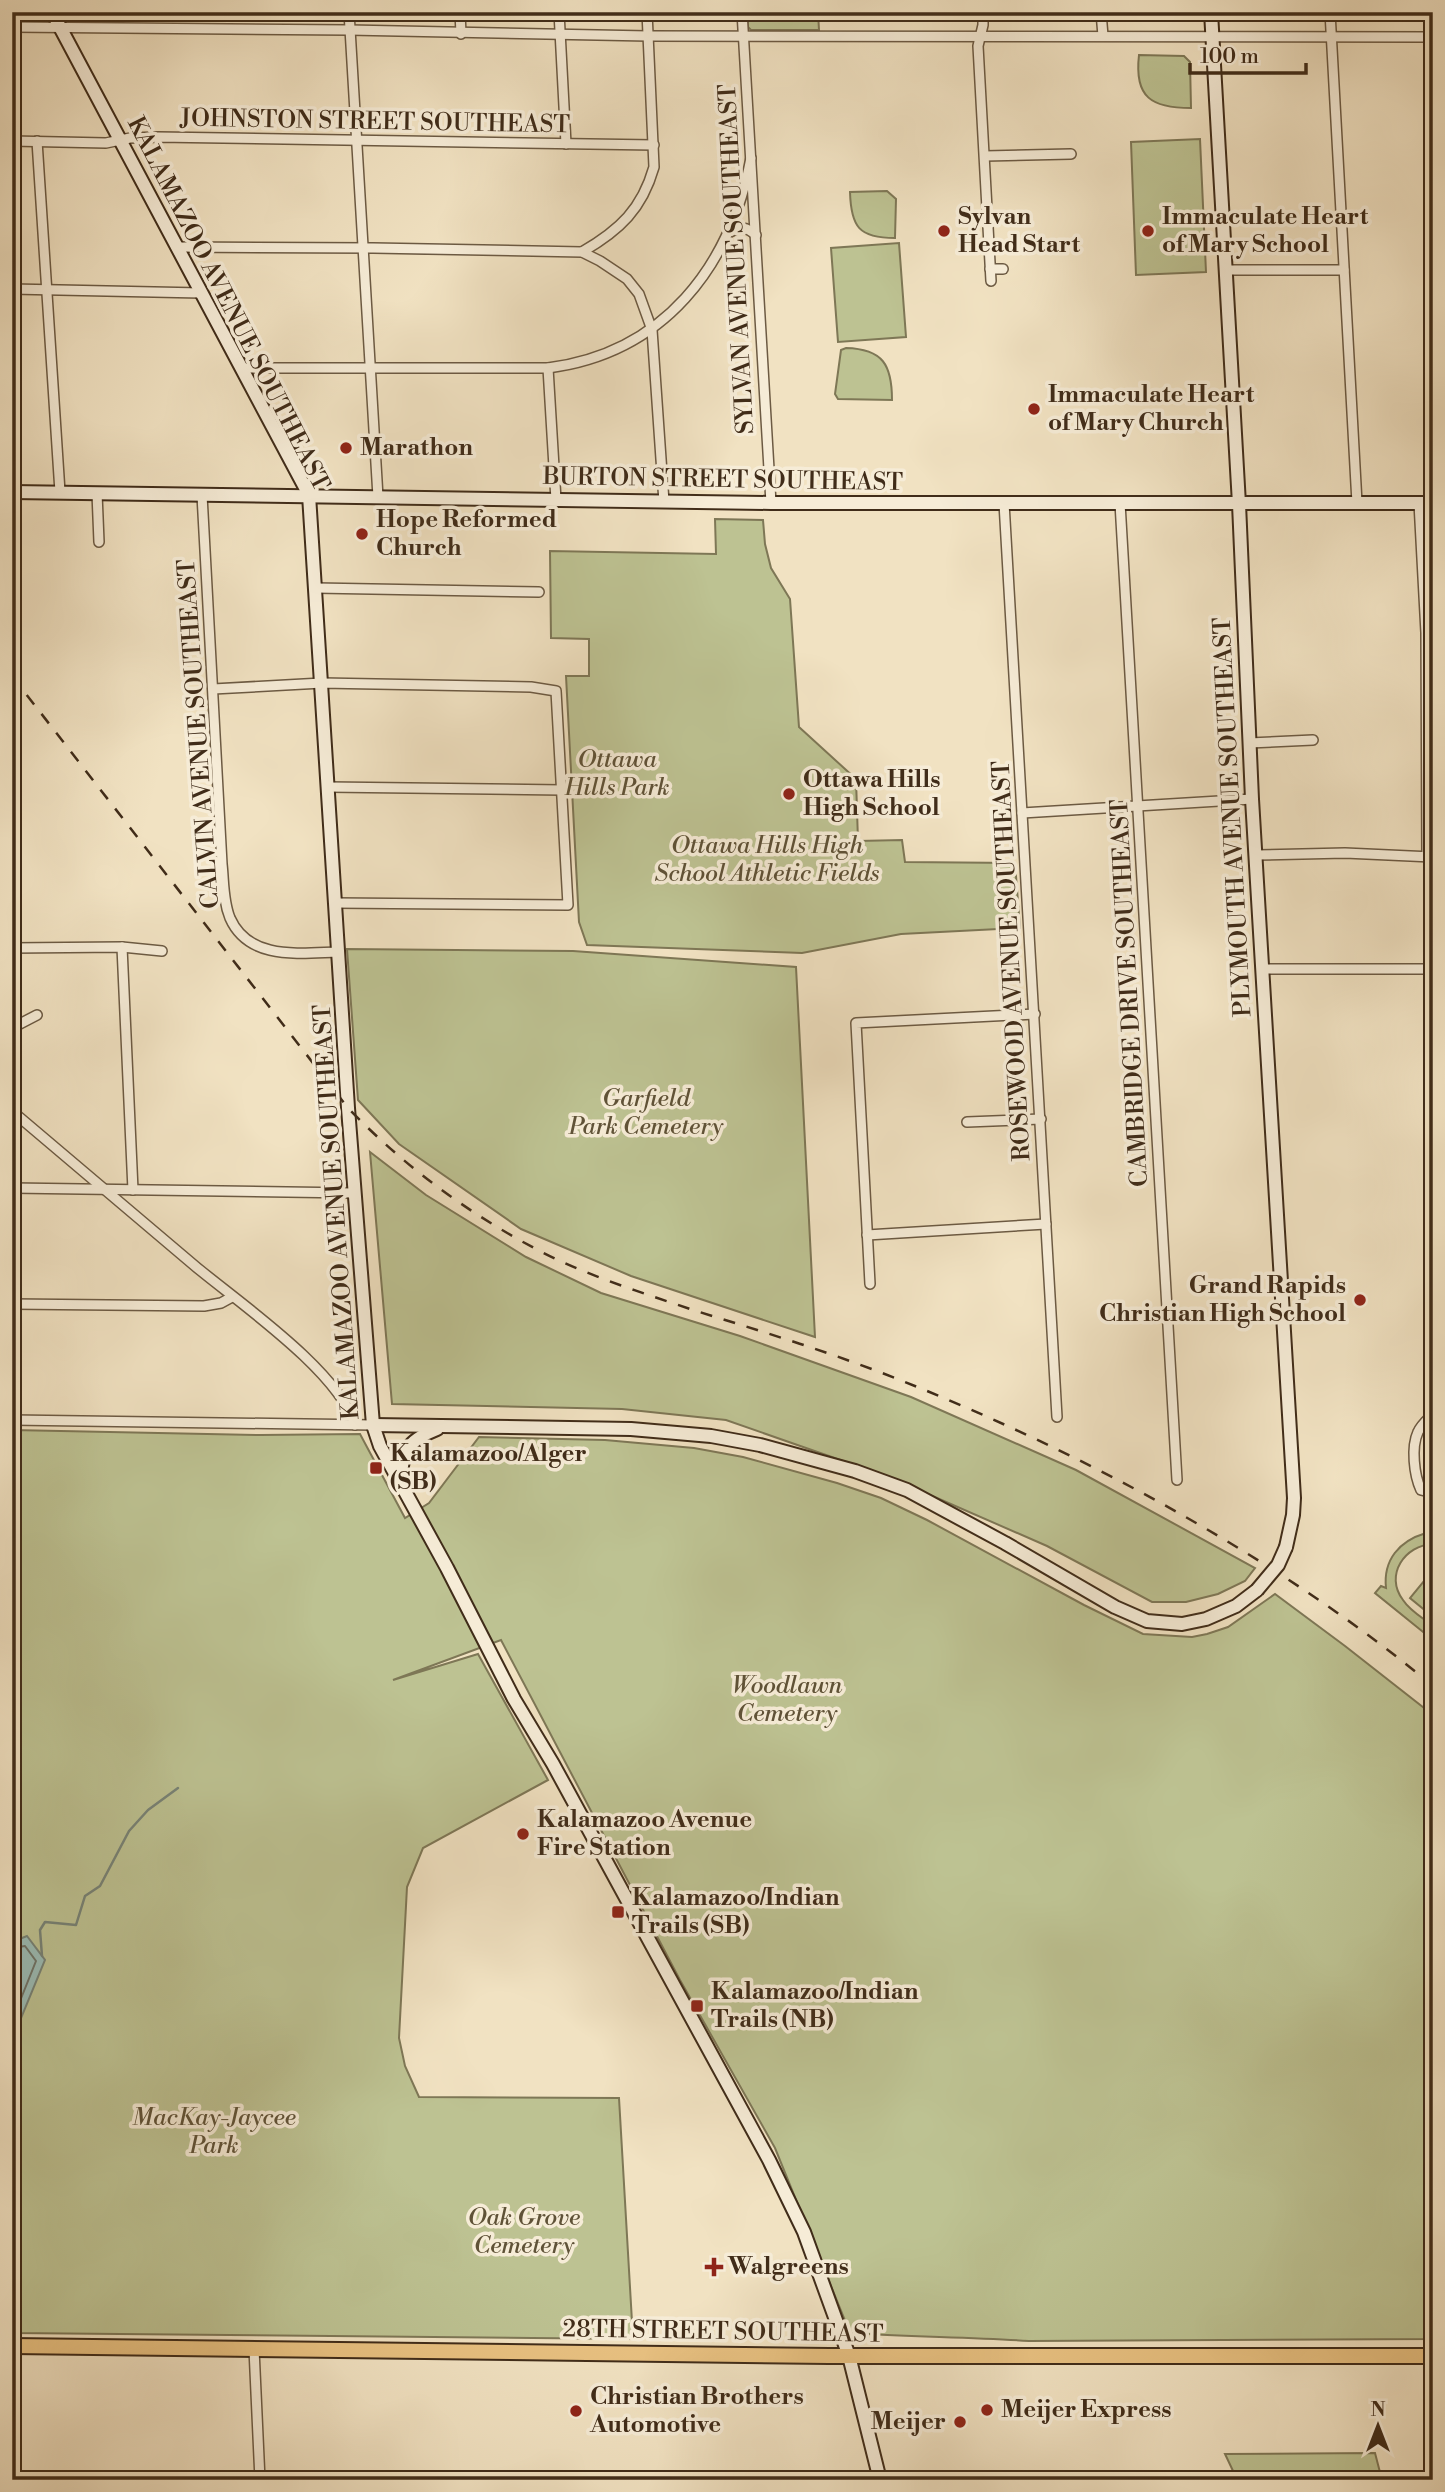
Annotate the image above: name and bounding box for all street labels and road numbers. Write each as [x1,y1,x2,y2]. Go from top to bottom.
street label: SYLVAN AVENUE SOUTHEAST [713,83,761,435]
street label: JOHNSTON STREET SOUTHEAST [179,104,570,140]
street label: KALAMAZOO AVENUE SOUTHEAST [120,112,336,496]
street label: BURTON STREET SOUTHEAST [542,462,903,498]
street label: CALVIN AVENUE SOUTHEAST [172,558,226,910]
street label: PLYMOUTH AVENUE SOUTHEAST [1208,616,1258,1018]
street label: ROSEWOOD AVENUE SOUTHEAST [987,760,1037,1162]
street label: CAMBRIDGE DRIVE SOUTHEAST [1105,798,1155,1188]
street label: KALAMAZOO AVENUE SOUTHEAST [308,1003,366,1421]
street label: 28TH STREET SOUTHEAST [562,2314,884,2350]

